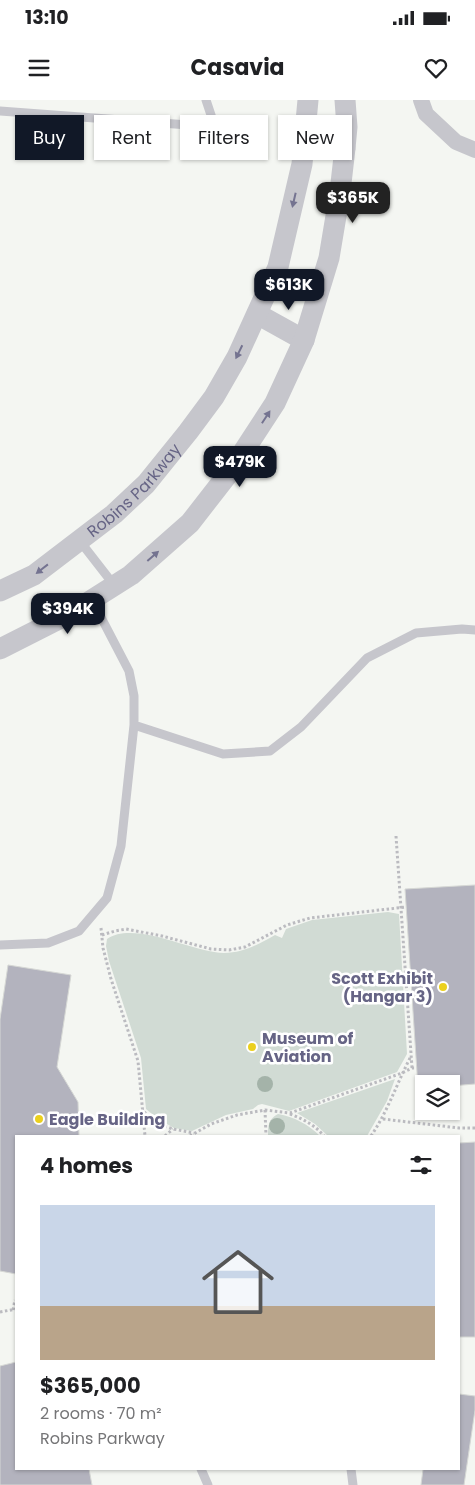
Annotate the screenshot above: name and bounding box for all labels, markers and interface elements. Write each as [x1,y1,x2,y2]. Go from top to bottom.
text: 13:10 [25,4,69,31]
text: Casavia [190,52,285,83]
icon: menu [25,54,53,82]
icon: heart [422,54,450,82]
chip: Buy [15,115,84,160]
chip: Rent [94,115,170,160]
chip: Filters [180,115,268,160]
chip: New [278,115,352,160]
pin: $365K [318,182,388,224]
text: $365K [327,186,379,209]
one-way arrow [289,192,297,208]
pin: $613K [254,268,324,311]
text: $613K [265,273,313,296]
one-way arrow [235,345,243,359]
one-way arrow [261,410,271,424]
street label: Robins Parkway [82,439,186,543]
pin: $479K [205,446,275,488]
text: $479K [215,450,265,473]
one-way arrow [146,550,159,561]
one-way arrow [35,564,49,574]
pin: $394K [33,592,103,635]
text: $394K [42,597,94,620]
place label: Scott Exhibit (Hangar 3) [331,967,433,1008]
marker: Scott Exhibit (Hangar 3) [437,981,449,993]
place label: Museum of Aviation [262,1027,354,1068]
marker: Museum of Aviation [246,1041,258,1053]
map controls [415,1075,460,1120]
button: layers [415,1075,460,1120]
place label: Eagle Building [49,1108,165,1131]
marker: Eagle Building [33,1113,45,1125]
text: 4 homes [40,1151,133,1180]
icon: filters [407,1151,435,1179]
icon: home [193,1237,283,1327]
text: $365,000 [40,1371,141,1400]
text: 2 rooms · 70 m² [40,1402,162,1425]
text: Robins Parkway [40,1427,165,1450]

